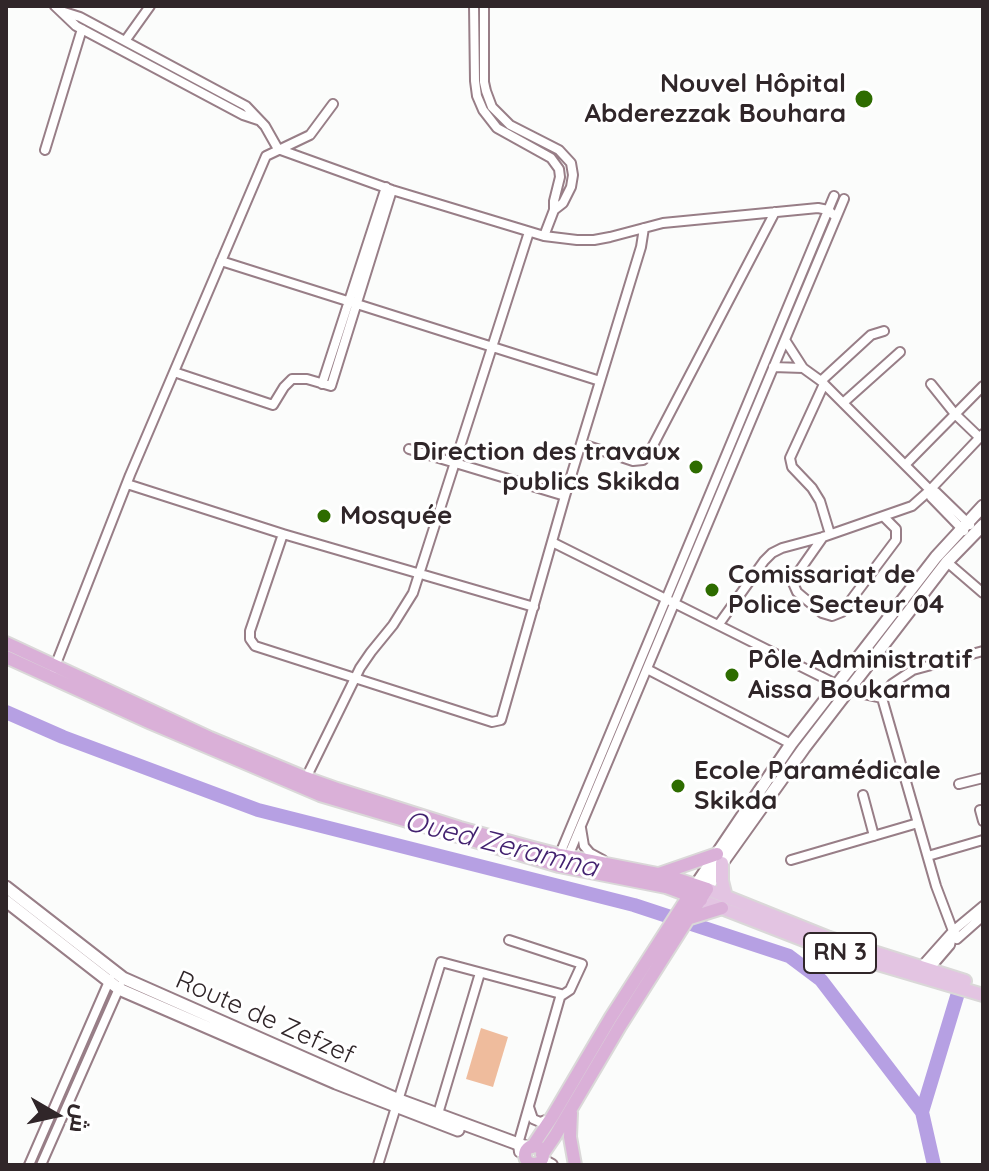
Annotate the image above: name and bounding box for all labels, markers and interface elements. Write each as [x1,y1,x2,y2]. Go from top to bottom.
place label: Nouvel Hôpital Abderezzak Bouhara [584,68,846,130]
marker: Nouvel Hôpital Abderezzak Bouhara [853,88,875,110]
place label: Direction des travaux publics Skikda [412,436,680,498]
marker: Direction des travaux publics Skikda [687,458,705,476]
place label: Mosquée [340,500,452,532]
marker: Mosquée [315,507,333,525]
place label: Comissariat de Police Secteur 04 [728,559,944,620]
marker: Comissariat de Police Secteur 04 [703,581,721,599]
place label: Pôle Administratif Aissa Boukarma [748,644,973,706]
marker: Pôle Administratif Aissa Boukarma [723,666,741,684]
place label: Ecole Paramédicale Skikda [694,755,941,816]
marker: Ecole Paramédicale Skikda [669,777,687,795]
water label: Oued Zeramna [401,805,601,885]
road number: RN 3 [804,933,876,973]
street label: Route de Zefzef [171,965,359,1071]
north arrow [16,1075,96,1155]
text: ش [64,1103,96,1135]

